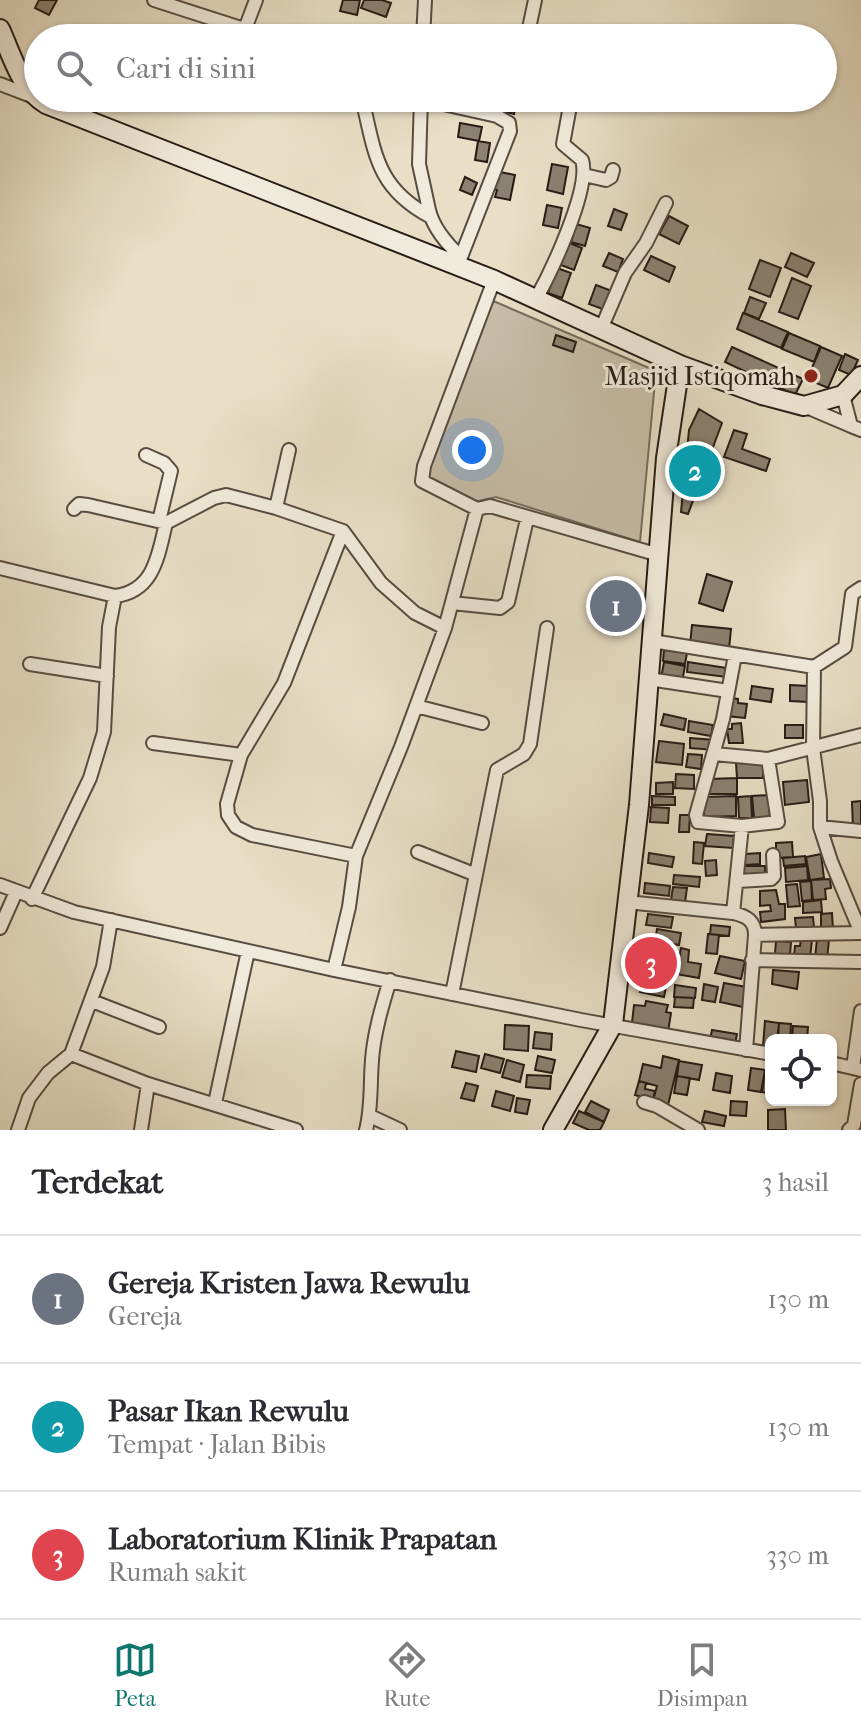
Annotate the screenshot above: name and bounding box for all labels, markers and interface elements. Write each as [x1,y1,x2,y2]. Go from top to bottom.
search box [24,24,837,112]
icon: search [52,46,96,90]
text: Cari di sini [116,51,256,86]
place label: Masjid Istiqomah [605,361,795,392]
marker: Masjid Istiqomah [802,367,820,385]
your location [452,430,492,470]
pin: 2 [669,441,721,501]
pin: 1 [590,576,642,636]
pin: 3 [625,933,677,993]
map controls [765,1034,837,1106]
button: locate [765,1034,837,1106]
text: Terdekat [32,1162,163,1202]
text: 3 hasil [762,1167,829,1198]
text: Gereja Kristen Jawa Rewulu [108,1266,470,1301]
text: 1 [53,1284,63,1315]
text: 130 m [768,1284,829,1315]
text: Gereja [108,1301,182,1332]
text: Pasar Ikan Rewulu [108,1394,349,1429]
text: 2 [51,1412,65,1443]
text: 130 m [768,1412,829,1443]
text: Tempat · Jalan Bibis [108,1429,326,1460]
text: Laboratorium Klinik Prapatan [108,1522,497,1557]
text: 3 [53,1540,63,1571]
text: 330 m [766,1540,829,1571]
text: Rumah sakit [108,1557,247,1588]
tab: Peta [113,1638,157,1712]
tab: Rute [384,1638,430,1712]
tab: Disimpan [657,1638,748,1712]

